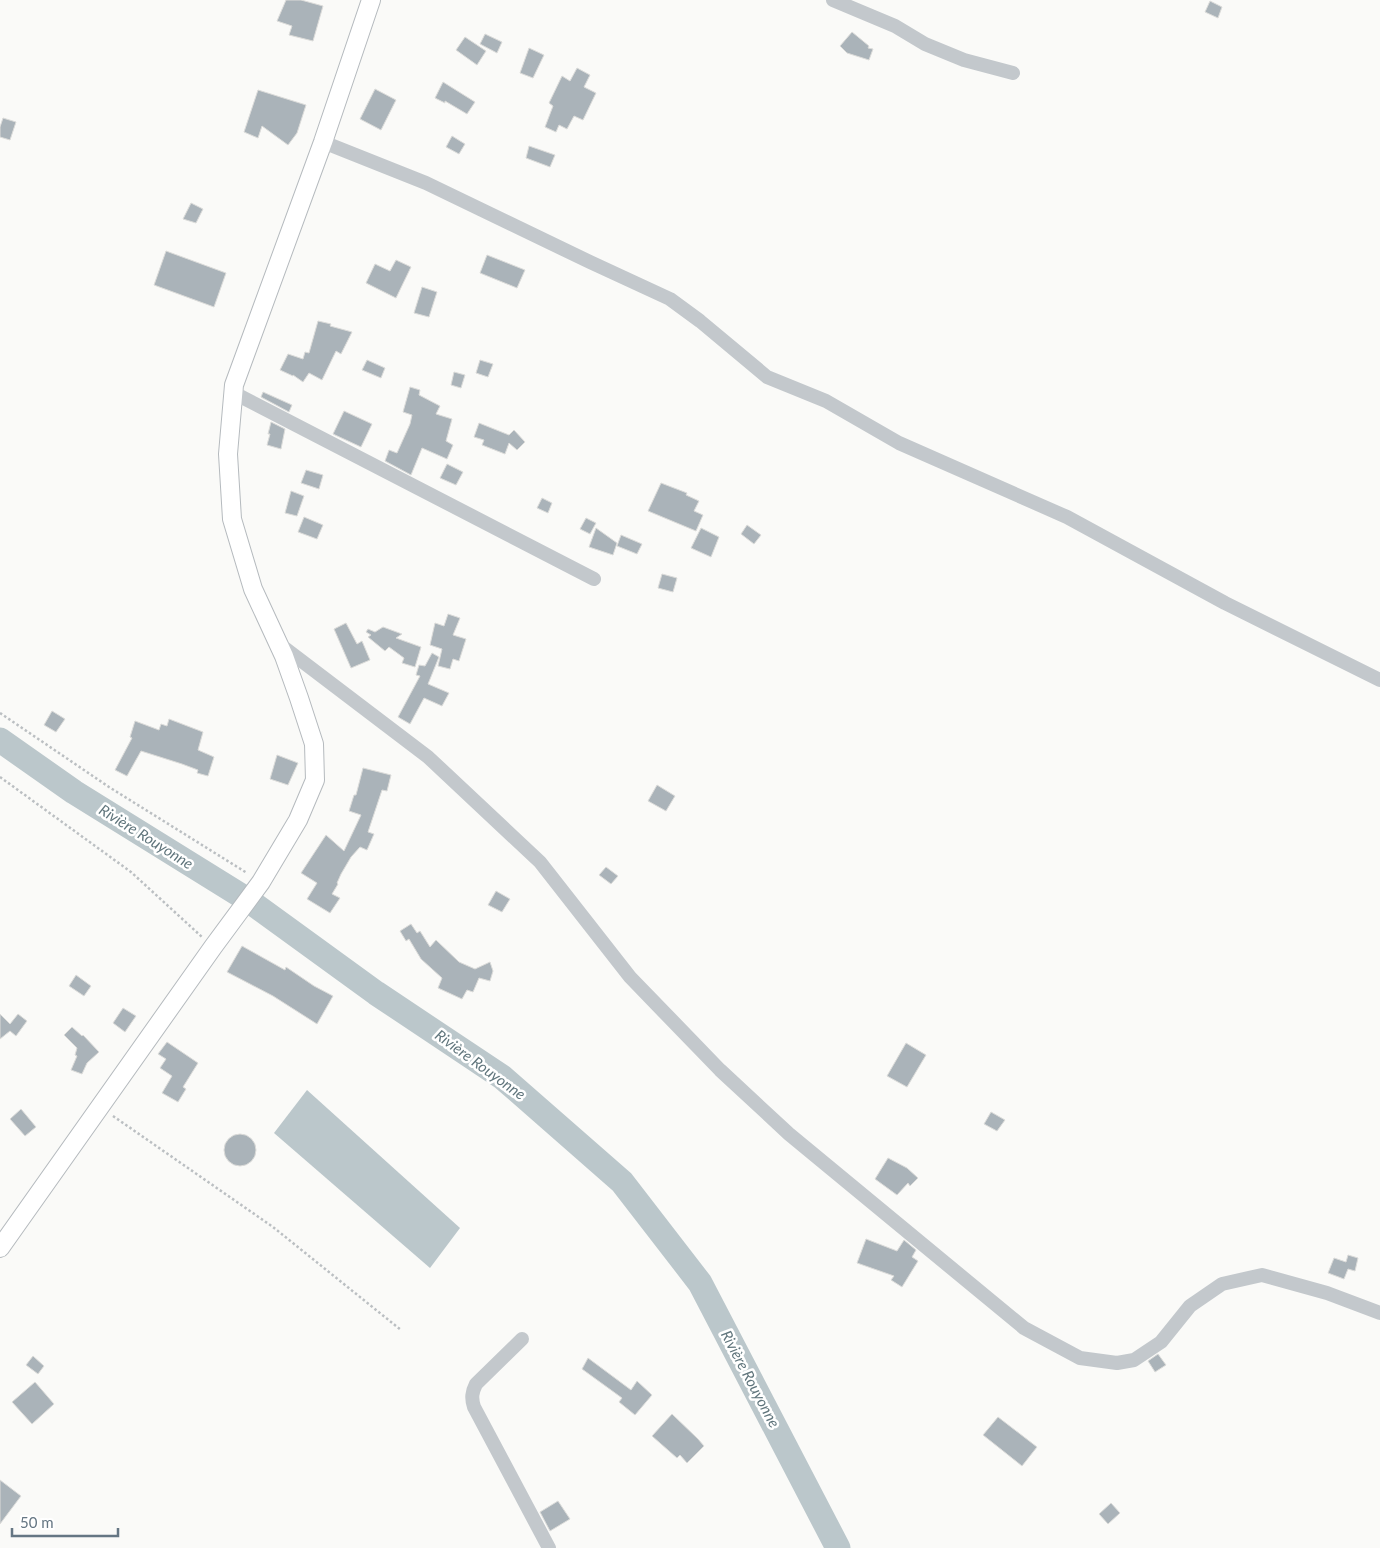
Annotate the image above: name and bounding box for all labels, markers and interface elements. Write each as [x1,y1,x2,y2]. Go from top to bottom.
water label: Rivière Rouyonne [96,800,197,872]
water label: Rivière Rouyonne [432,1025,529,1103]
water label: Rivière Rouyonne [718,1327,784,1430]
scale bar [12,1506,119,1538]
text: 50 m [20,1513,54,1531]

